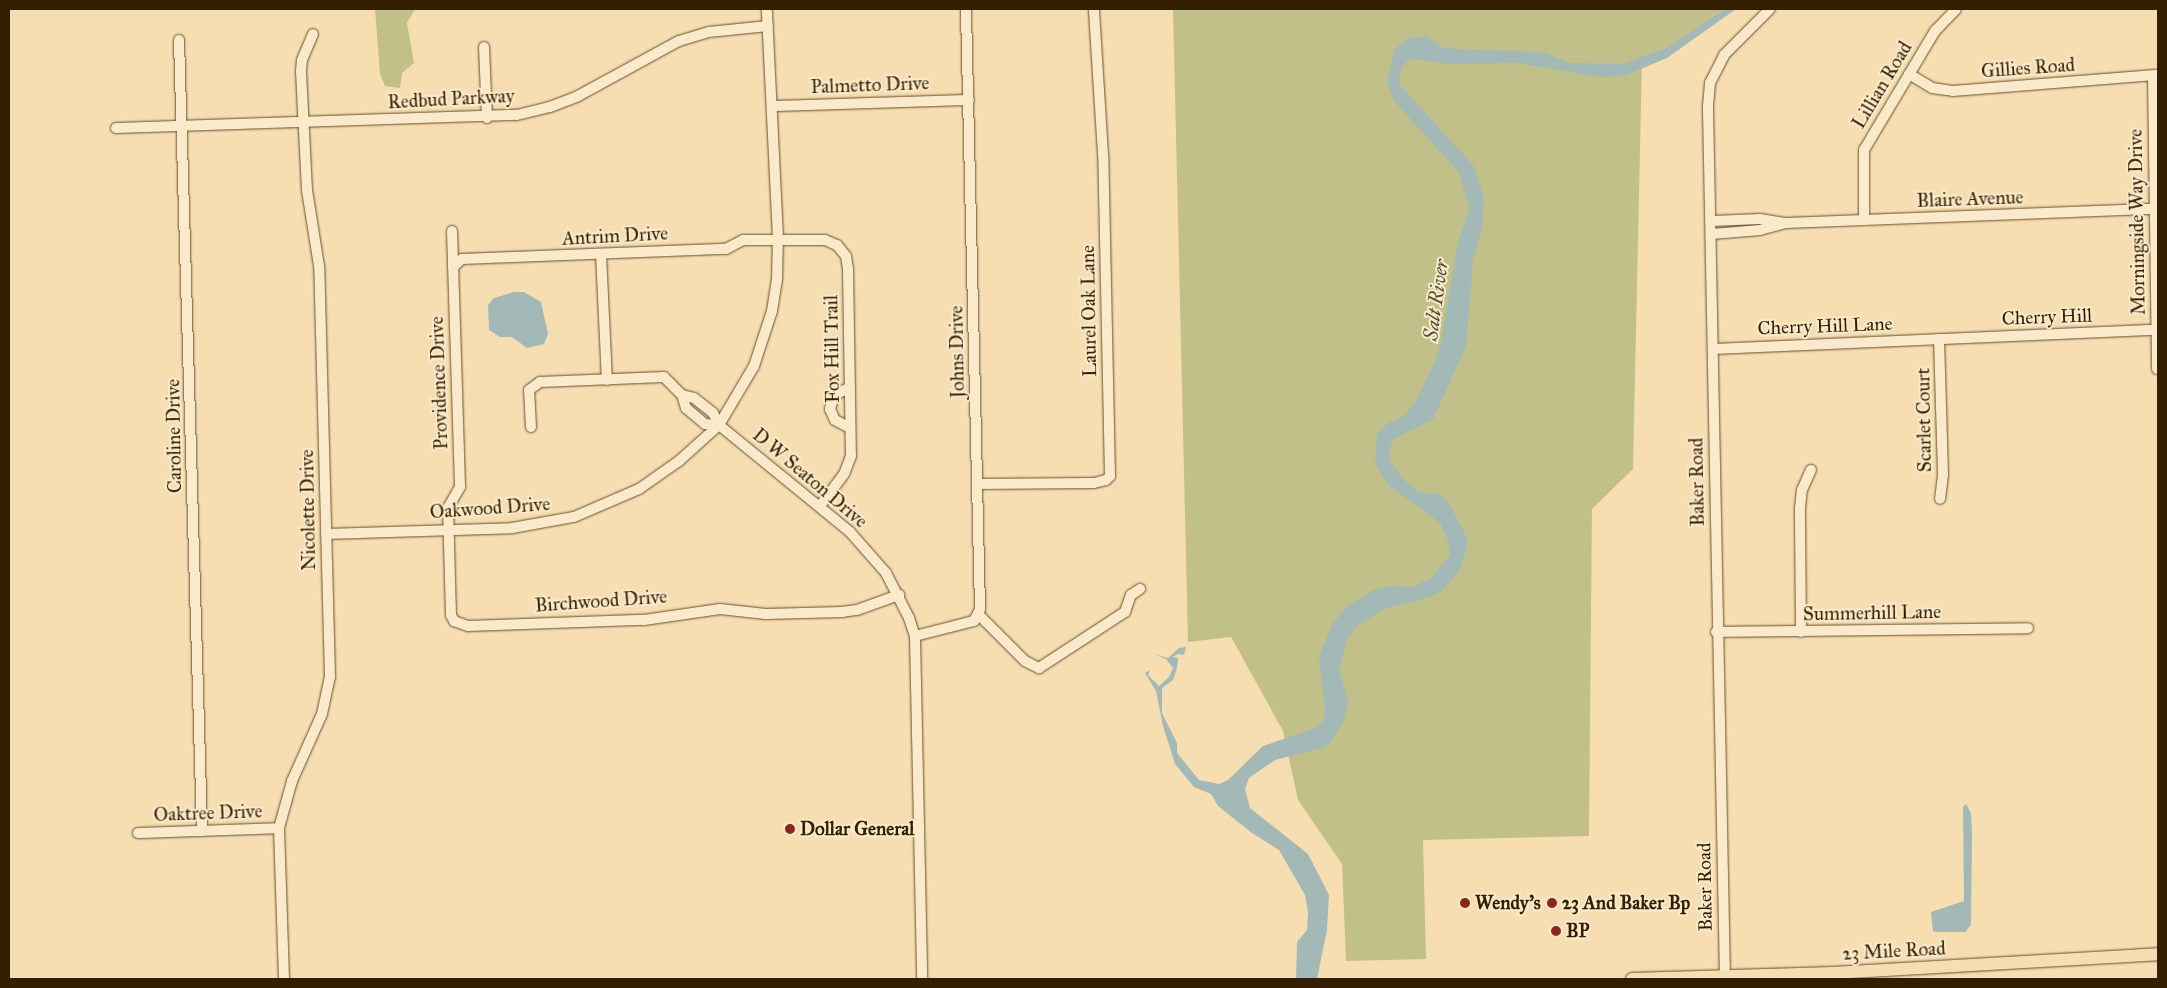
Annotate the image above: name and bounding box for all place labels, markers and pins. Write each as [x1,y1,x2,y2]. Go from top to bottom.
place label: Dollar General [800,818,914,840]
marker: Dollar General [784,823,796,835]
place label: Wendy's [1475,892,1541,914]
place label: 23 And Baker Bp [1562,892,1690,914]
marker: Wendy's [1459,897,1471,909]
marker: 23 And Baker Bp [1546,897,1558,909]
place label: BP [1566,920,1589,942]
marker: BP [1550,925,1562,937]

